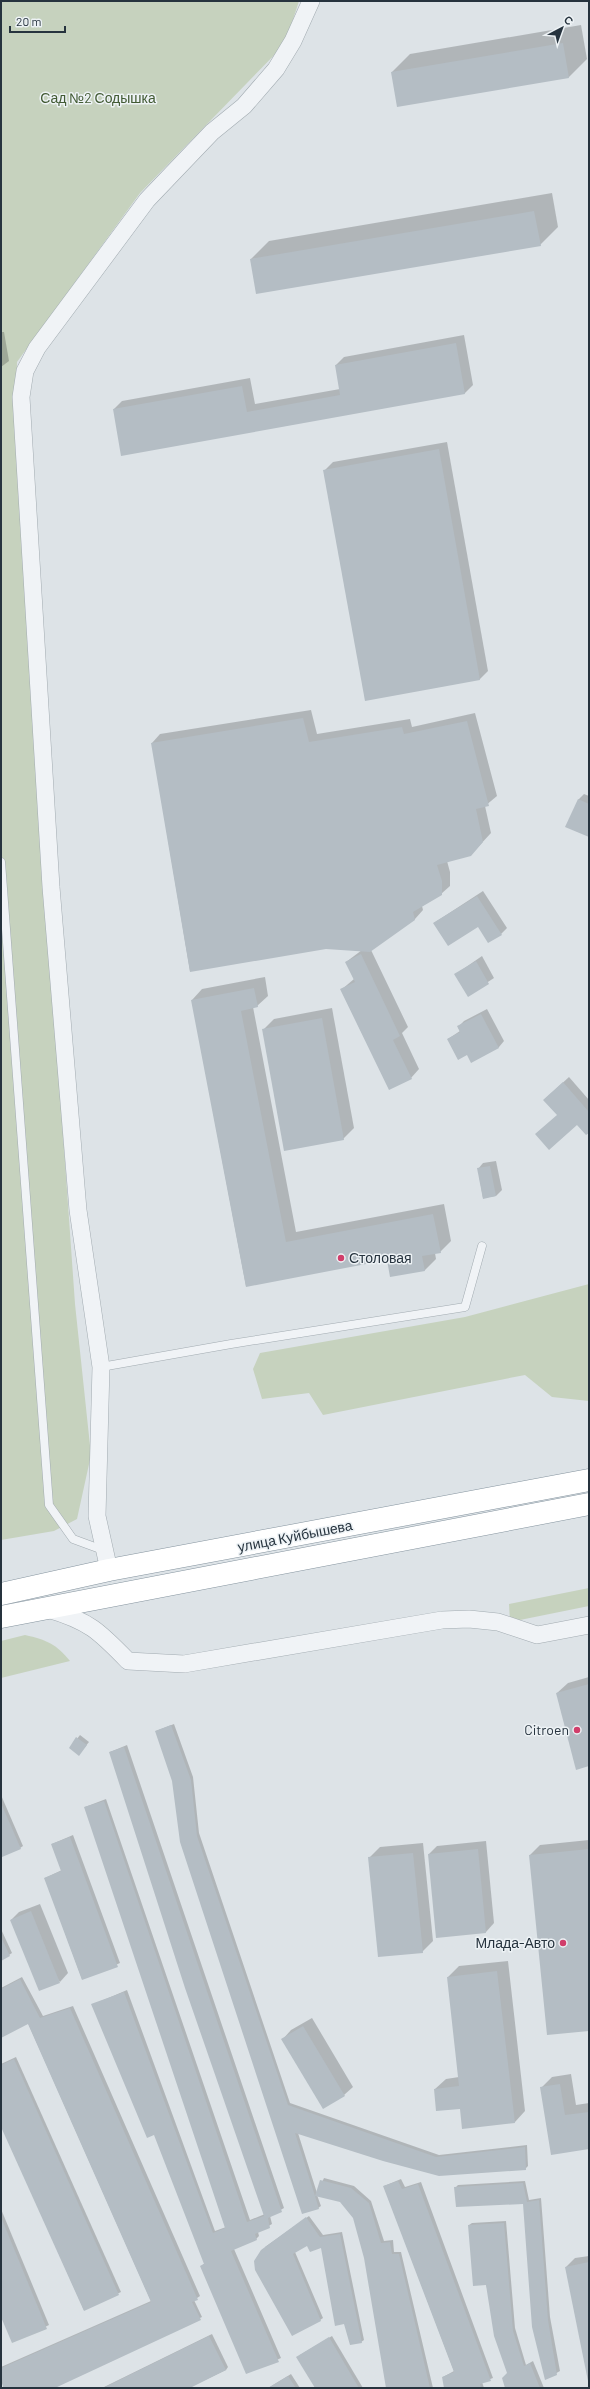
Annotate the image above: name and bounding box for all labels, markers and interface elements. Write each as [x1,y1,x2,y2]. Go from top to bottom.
scale bar [10,8,65,34]
north arrow [542,8,582,48]
text: С [562,13,576,28]
text: 20 m [16,14,42,28]
park label: Сад №2 Содышка [40,89,156,106]
place label: Столовая [349,1249,412,1266]
marker: Столовая [336,1253,346,1263]
street label: улица Куйбышева [236,1516,354,1555]
place label: Citroen [524,1721,569,1738]
marker: Citroen [572,1725,582,1735]
place label: Млада-Авто [475,1934,555,1951]
marker: Млада-Авто [558,1938,568,1948]

